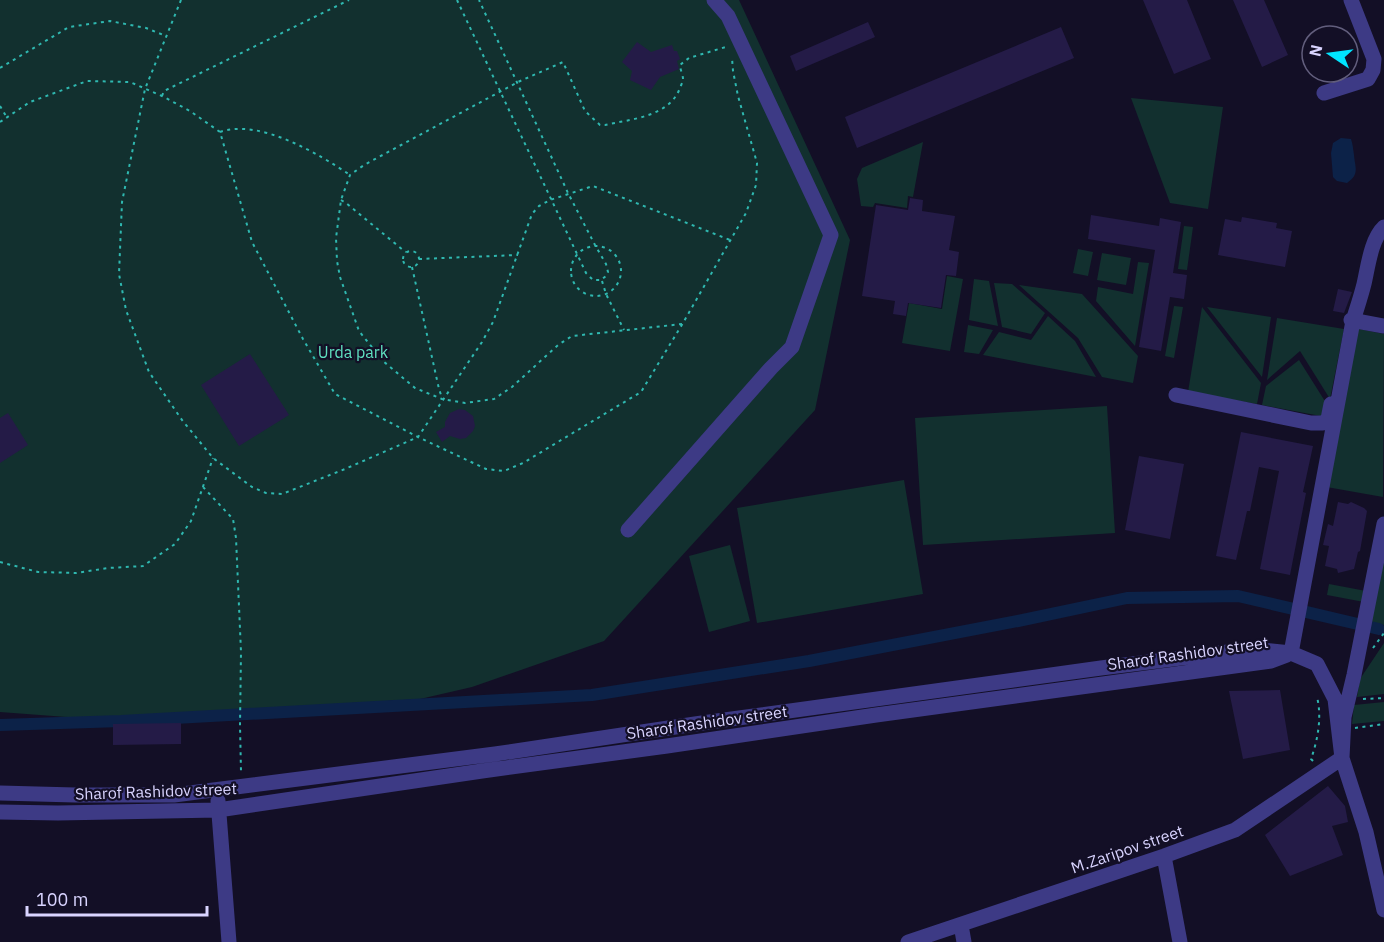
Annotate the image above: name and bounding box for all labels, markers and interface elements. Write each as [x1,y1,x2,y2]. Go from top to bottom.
north arrow [1300,24,1360,84]
text: N [1304,43,1326,59]
park label: Urda park [318,342,389,362]
street label: Sharof Rashidov street [1106,632,1270,674]
street label: Sharof Rashidov street [625,701,789,743]
street label: Sharof Rashidov street [75,778,237,804]
street label: M.Zaripov street [1068,820,1186,878]
scale bar [27,879,207,917]
text: 100 m [36,888,88,911]

